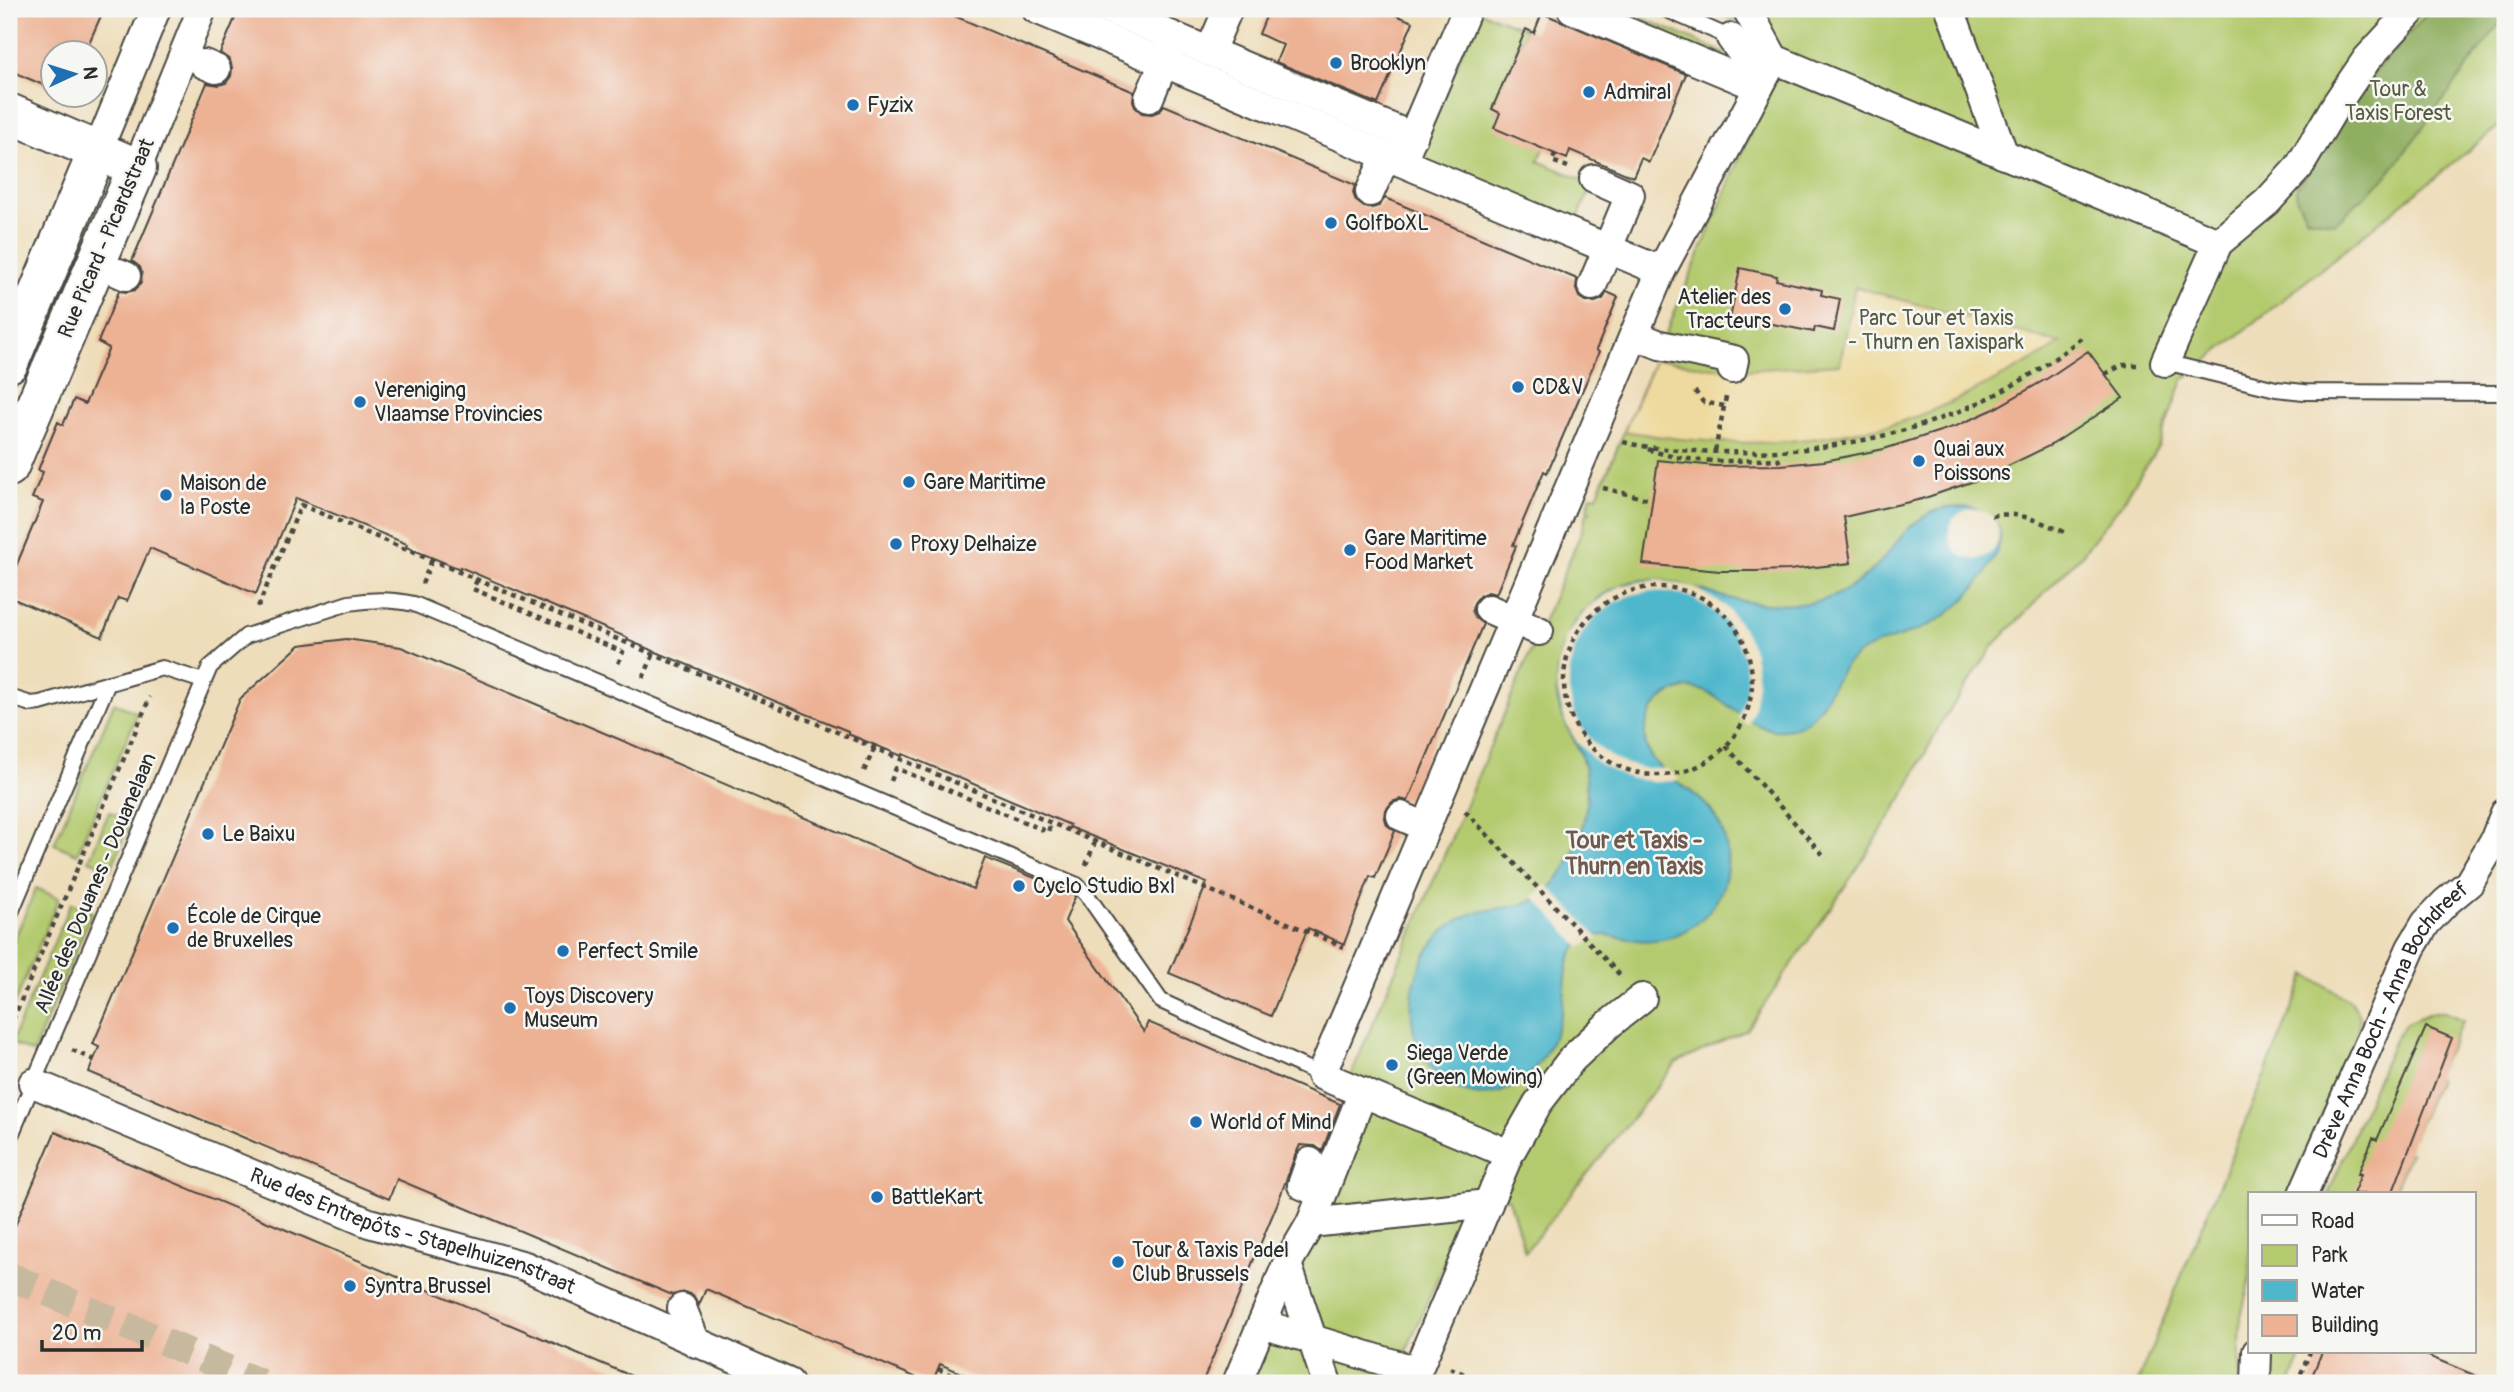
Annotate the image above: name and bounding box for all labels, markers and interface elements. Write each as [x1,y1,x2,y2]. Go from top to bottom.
north arrow [38,38,108,108]
place label: Brooklyn [1350,50,1426,77]
marker: Brooklyn [1328,55,1344,71]
text: N [78,66,102,80]
park label: Tour & Taxis Forest [2345,76,2452,127]
place label: Admiral [1603,79,1672,106]
marker: Admiral [1581,84,1597,100]
place label: Fyzix [867,92,914,119]
marker: Fyzix [845,97,861,113]
street label: Rue Picard - Picardstraat [52,134,161,342]
place label: GolfboXL [1345,210,1429,237]
marker: GolfboXL [1323,215,1339,231]
place label: Atelier des Tracteurs [1677,284,1772,335]
marker: Atelier des Tracteurs [1777,301,1793,317]
park label: Parc Tour et Taxis - Thurn en Taxispark [1848,305,2024,356]
place label: CD&V [1532,374,1584,401]
place label: Vereniging Vlaamse Provincies [374,377,543,428]
marker: CD&V [1510,379,1526,395]
marker: Vereniging Vlaamse Provincies [352,394,368,410]
place label: Quai aux Poissons [1933,436,2011,487]
marker: Quai aux Poissons [1911,453,1927,469]
place label: Gare Maritime [923,469,1046,496]
place label: Maison de la Poste [180,470,267,521]
marker: Gare Maritime [901,474,917,490]
marker: Maison de la Poste [158,487,174,503]
place label: Gare Maritime Food Market [1364,525,1487,576]
place label: Proxy Delhaize [910,531,1037,558]
marker: Proxy Delhaize [888,536,904,552]
marker: Gare Maritime Food Market [1342,542,1358,558]
street label: Allée des Douanes - Douanelaan [28,749,163,1018]
place label: Le Baixu [222,821,295,848]
marker: Le Baixu [200,826,216,842]
district label: Tour et Taxis - Thurn en Taxis [1564,826,1704,881]
place label: Cyclo Studio Bxl [1033,873,1175,900]
street label: Drève Anna Boch - Anna Bochdreef [2307,876,2475,1163]
marker: Cyclo Studio Bxl [1011,878,1027,894]
place label: École de Cirque de Bruxelles [187,903,322,954]
marker: École de Cirque de Bruxelles [165,920,181,936]
place label: Perfect Smile [577,938,698,965]
marker: Perfect Smile [555,943,571,959]
place label: Toys Discovery Museum [524,983,653,1034]
marker: Toys Discovery Museum [502,1000,518,1016]
place label: Siega Verde (Green Mowing) [1406,1040,1544,1091]
marker: Siega Verde (Green Mowing) [1384,1057,1400,1073]
place label: World of Mind [1210,1109,1332,1136]
marker: World of Mind [1188,1114,1204,1130]
street label: Rue des Entrepôts - Stapelhuizenstraat [246,1162,580,1301]
place label: BattleKart [891,1184,983,1211]
marker: BattleKart [869,1189,885,1205]
legend [2248,1192,2476,1354]
text: Road [2311,1208,2355,1235]
place label: Tour & Taxis Padel Club Brussels [1132,1237,1289,1288]
text: Park [2311,1242,2348,1269]
marker: Tour & Taxis Padel Club Brussels [1110,1254,1126,1270]
place label: Syntra Brussel [364,1273,491,1300]
marker: Syntra Brussel [342,1278,358,1294]
text: Water [2311,1278,2365,1305]
scale bar [42,1308,142,1352]
text: Building [2311,1312,2378,1339]
text: 20 m [52,1320,101,1347]

